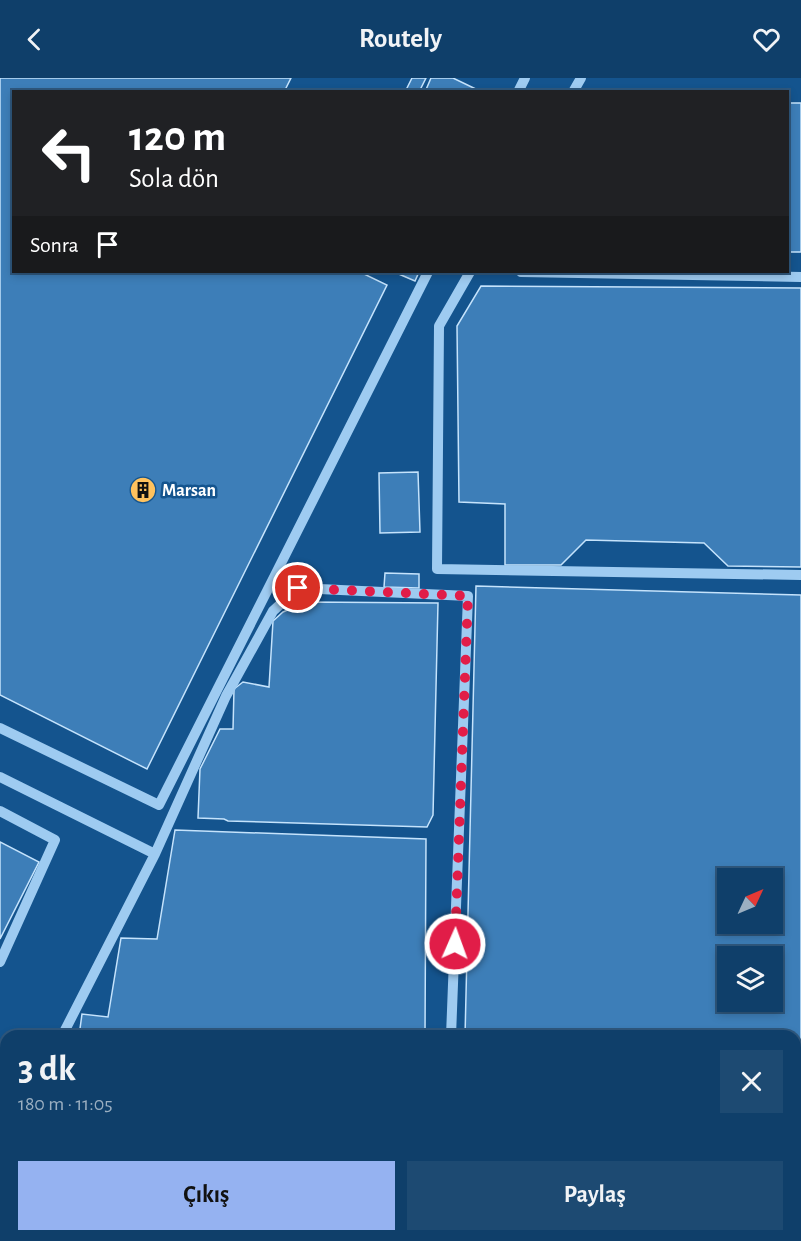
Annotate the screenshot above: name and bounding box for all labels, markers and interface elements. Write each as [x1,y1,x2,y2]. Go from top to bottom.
icon: back [18,23,51,56]
icon: heart [750,23,783,56]
text: Routely [359,25,442,52]
icon: left [30,114,108,192]
text: 120 m [129,116,226,158]
text: Sola dön [129,165,219,192]
icon: arrive [91,228,124,261]
text: Sonra [30,234,79,256]
building icon: Marsan [128,475,158,505]
place label: Marsan [162,482,216,500]
pin [272,562,323,613]
icon: arrive [281,571,314,604]
north arrow [717,868,783,934]
map controls [717,868,783,1012]
position arrow [423,912,487,976]
button: layers [717,946,783,1012]
button: close [720,1050,783,1113]
text: 3 dk [18,1051,76,1087]
text: 180 m · 11:05 [18,1094,113,1114]
button: Çıkış [18,1161,395,1230]
button: Paylaş [407,1161,783,1230]

